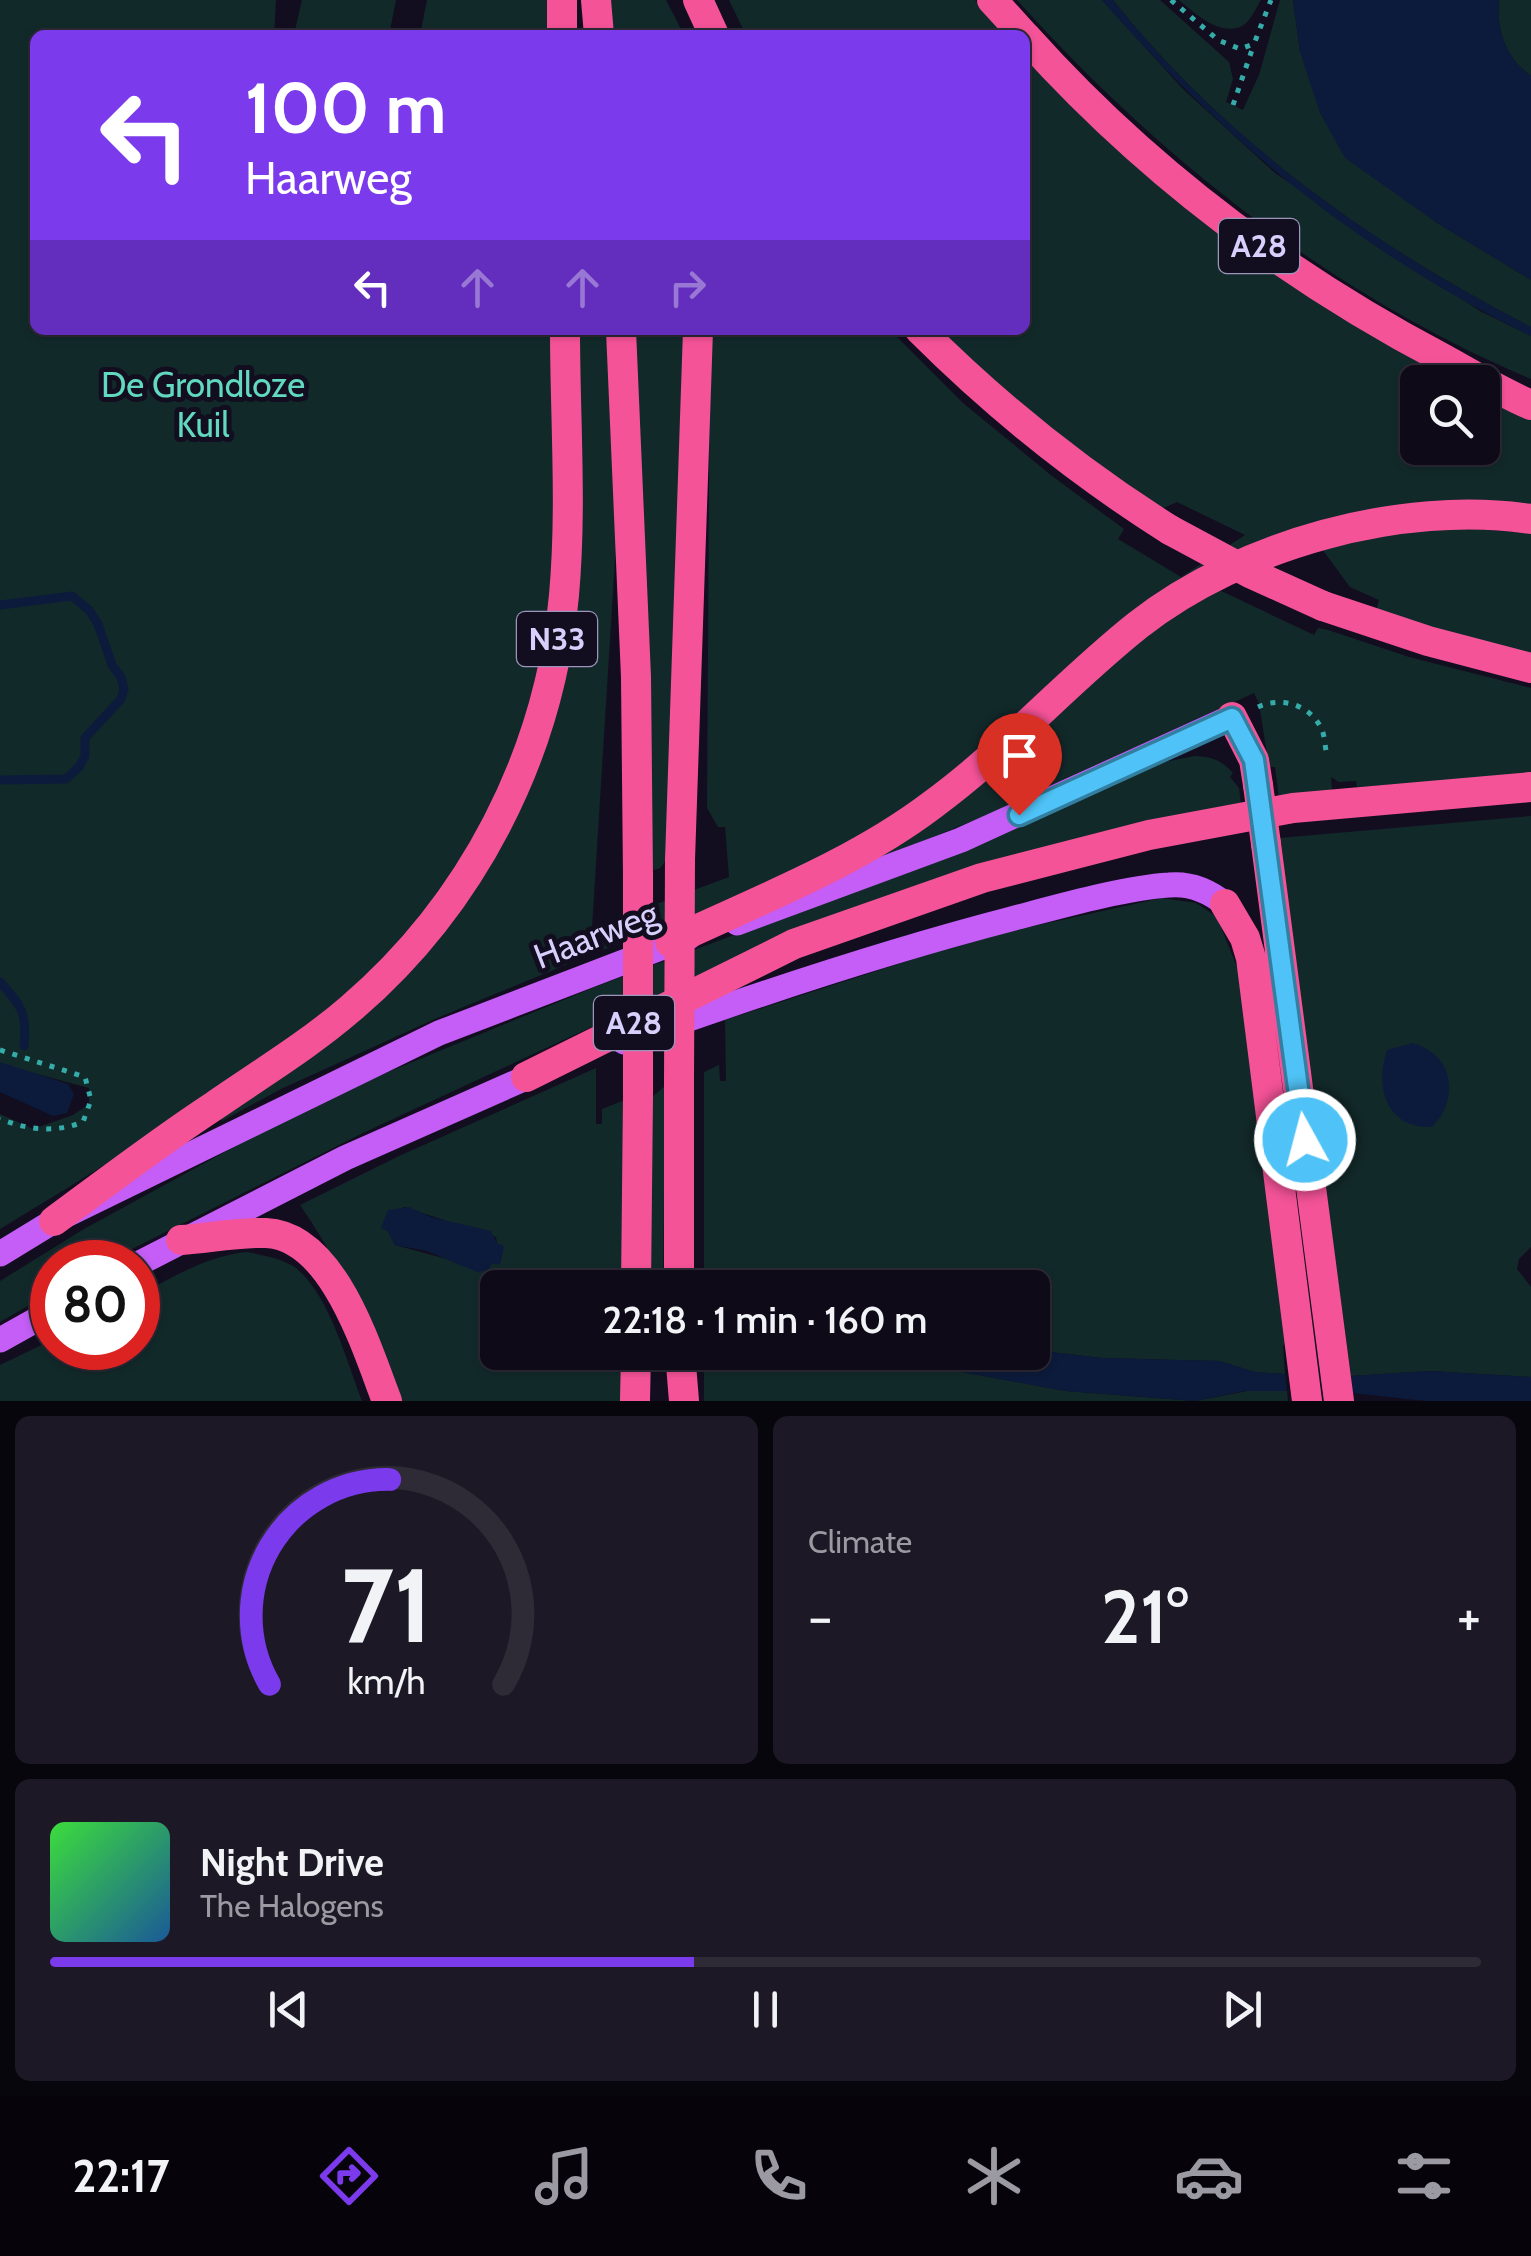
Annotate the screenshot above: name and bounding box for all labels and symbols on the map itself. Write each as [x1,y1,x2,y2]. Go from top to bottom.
road number: A28 [1219,219,1299,273]
park label: De Grondloze Kuil [101,363,305,446]
road number: N33 [517,612,597,666]
pin [977,713,1062,816]
street label: Haarweg [528,891,665,978]
road number: A28 [594,996,674,1050]
position arrow [1253,1088,1357,1192]
speed limit sign: 80 [30,1240,160,1370]

